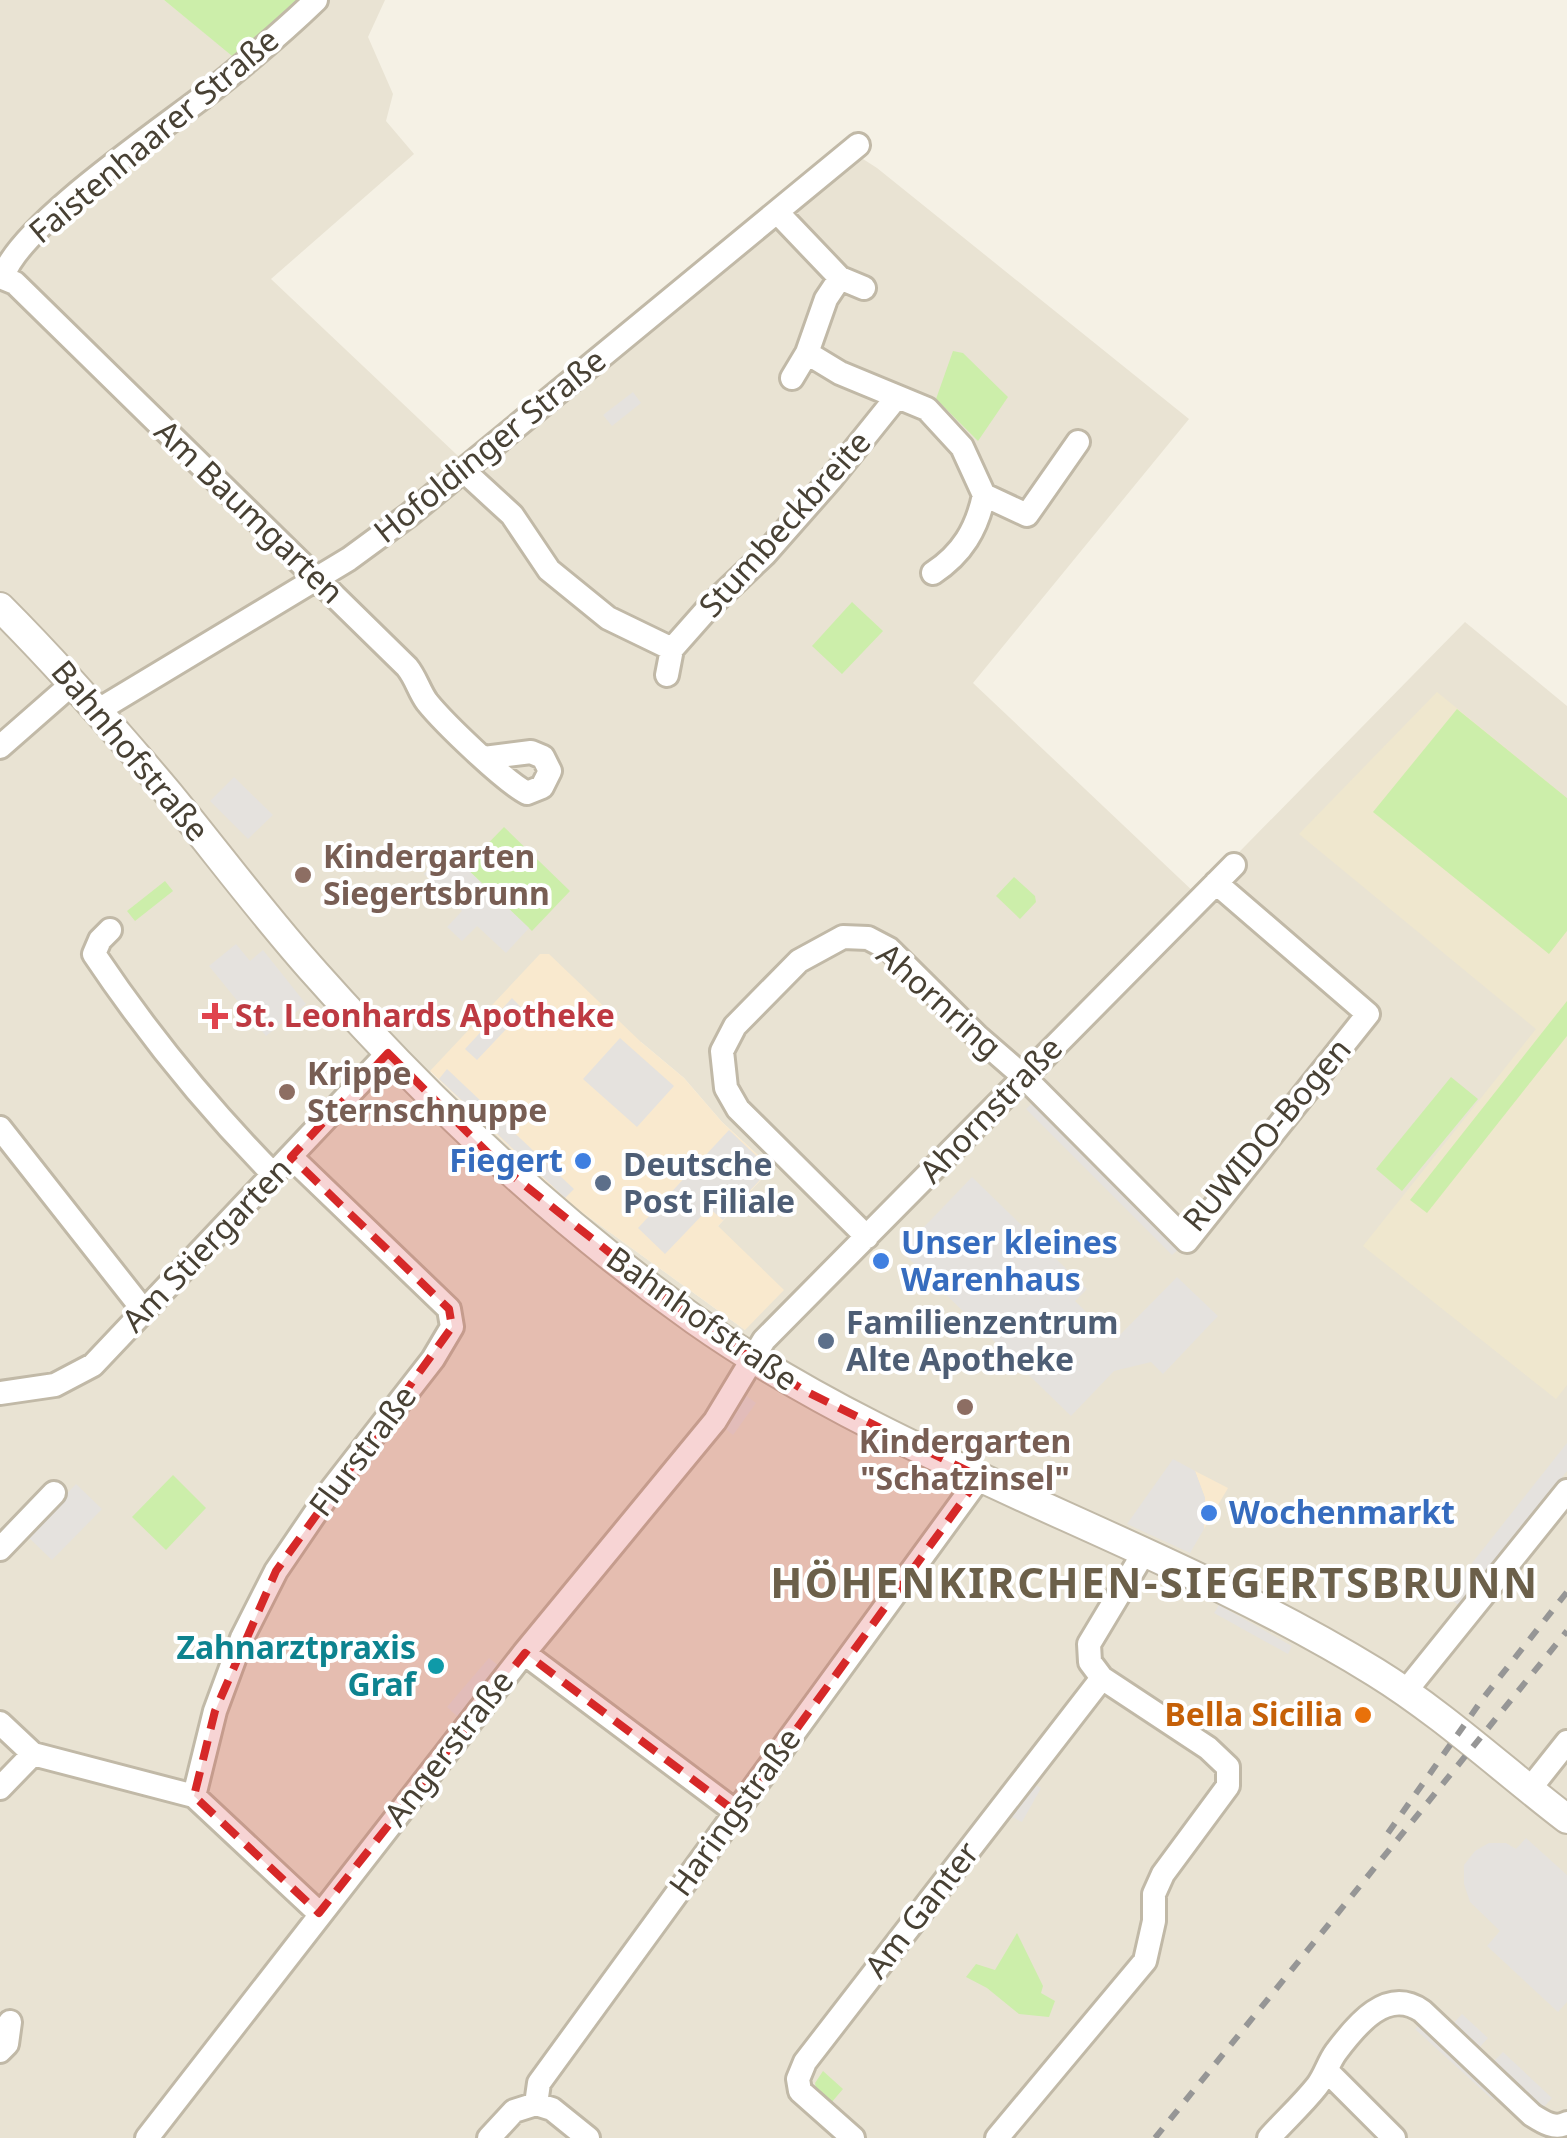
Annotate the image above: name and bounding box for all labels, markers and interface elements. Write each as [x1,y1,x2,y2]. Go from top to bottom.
street label: Faistenhaarer Straße [19,18,287,252]
street label: Hofoldinger Straße [364,338,614,552]
street label: Am Baumgarten [146,410,354,612]
street label: Stumbeckbreite [689,420,879,626]
street label: Bahnhofstraße [43,650,220,850]
place label: Kindergarten Siegertsbrunn [323,834,550,914]
marker: Kindergarten Siegertsbrunn [292,864,314,886]
street label: Ahornring [869,933,1011,1067]
place label: St. Leonhards Apotheke [235,993,615,1036]
marker: St. Leonhards Apotheke [204,1005,226,1027]
street label: Ahornstraße [909,1026,1071,1192]
street label: RUWIDO-Bogen [1172,1028,1360,1240]
place label: Krippe Sternschnuppe [307,1051,547,1131]
marker: Krippe Sternschnuppe [276,1081,298,1103]
place label: Fiegert [449,1138,563,1181]
place label: Deutsche Post Filiale [623,1142,795,1222]
street label: Am Stiergarten [112,1147,300,1341]
marker: Fiegert [572,1150,594,1172]
marker: Deutsche Post Filiale [592,1172,614,1194]
place label: Unser kleines Warenhaus [901,1220,1118,1300]
street label: Bahnhofstraße [599,1236,807,1400]
marker: Unser kleines Warenhaus [870,1250,892,1272]
place label: Familienzentrum Alte Apotheke [846,1300,1118,1380]
marker: Familienzentrum Alte Apotheke [815,1330,837,1352]
street label: Flurstraße [298,1376,425,1524]
marker: Kindergarten "Schatzinsel" [954,1396,976,1418]
place label: Kindergarten "Schatzinsel" [859,1419,1071,1499]
place label: Wochenmarkt [1229,1490,1455,1533]
marker: Wochenmarkt [1198,1502,1220,1524]
district label: HÖHENKIRCHEN-SIEGERTSBRUNN [770,1553,1540,1610]
place label: Zahnarztpraxis Graf [176,1625,418,1705]
marker: Zahnarztpraxis Graf [425,1655,447,1677]
street label: Angerstraße [373,1660,522,1834]
place label: Bella Sicilia [1165,1692,1343,1735]
marker: Bella Sicilia [1352,1704,1374,1726]
street label: Haringstraße [658,1718,809,1904]
street label: Am Ganter [854,1832,988,1986]

